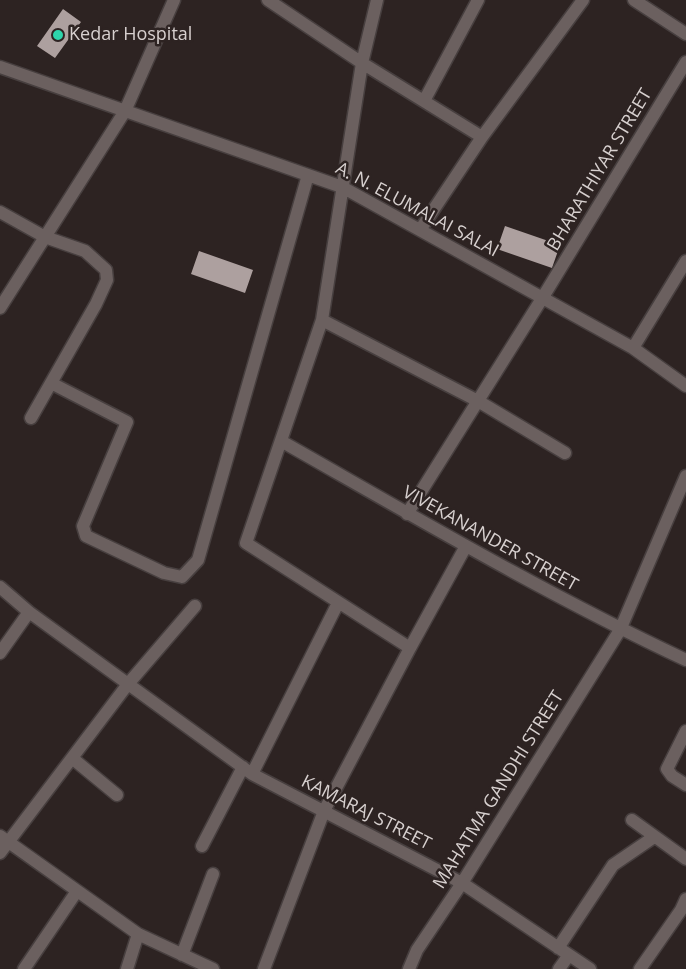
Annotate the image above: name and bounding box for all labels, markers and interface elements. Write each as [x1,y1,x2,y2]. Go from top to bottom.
place label: Kedar Hospital [69,24,192,46]
marker: Kedar Hospital [51,28,65,42]
street label: BHARATHIYAR STREET [543,85,657,255]
street label: A. N. ELUMALAI SALAI [332,158,502,262]
street label: VIVEKANANDER STREET [399,482,581,596]
street label: MAHATMA GANDHI STREET [429,687,569,893]
street label: KAMARAJ STREET [297,771,435,855]

